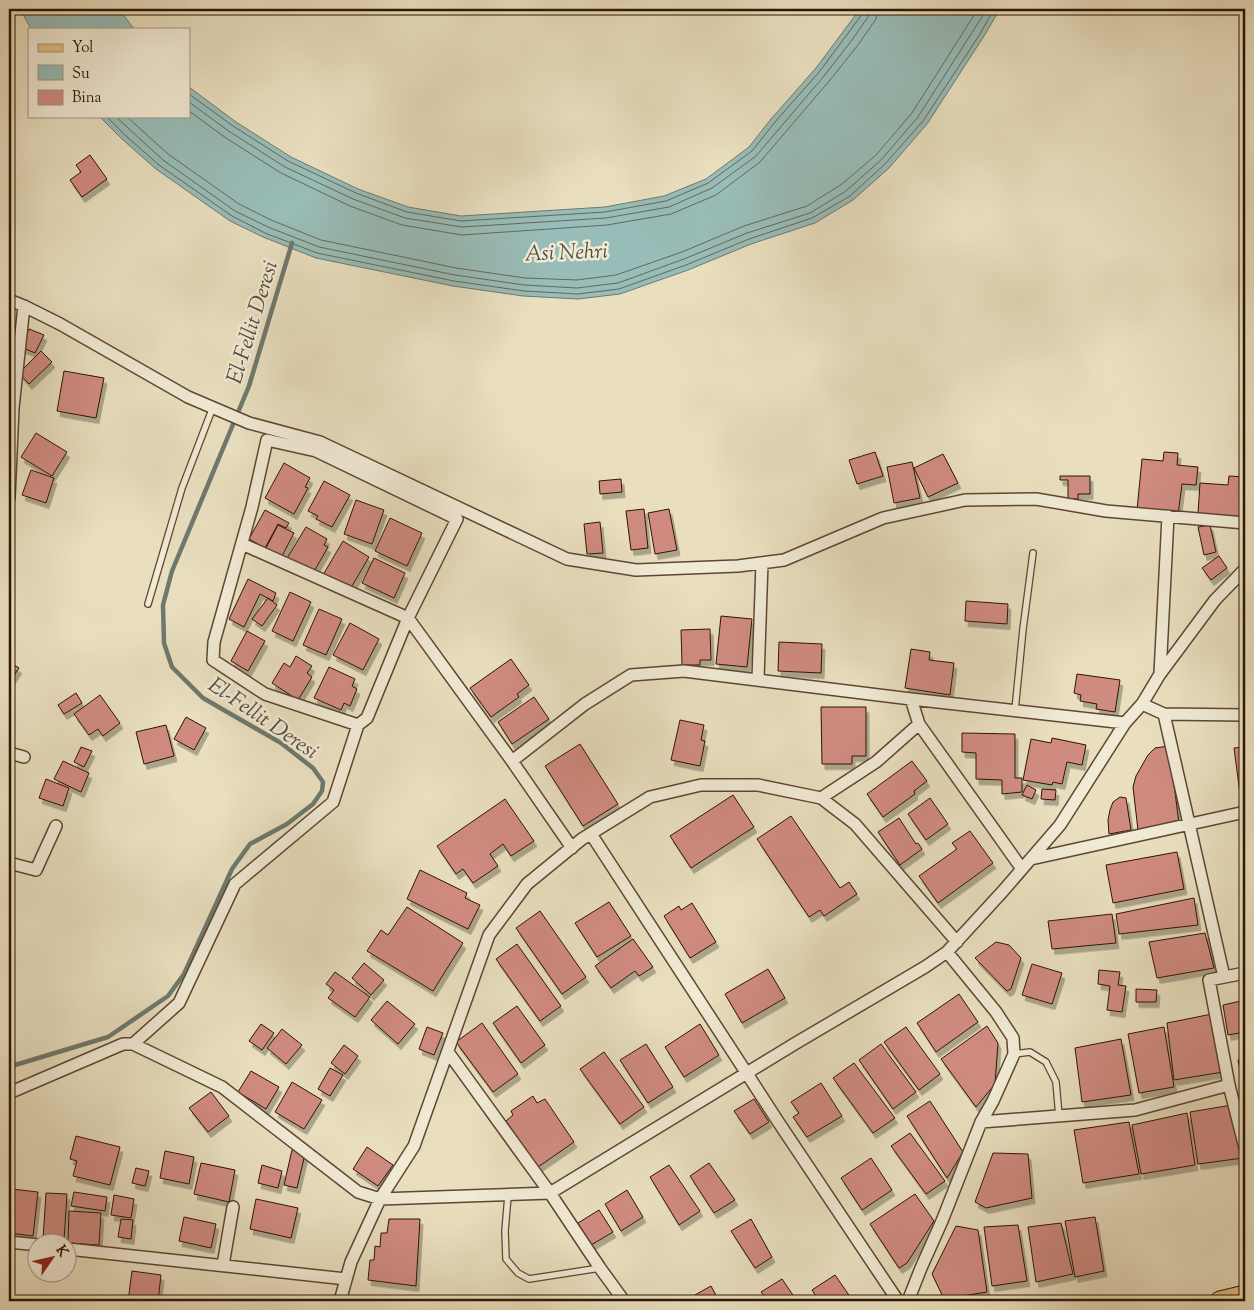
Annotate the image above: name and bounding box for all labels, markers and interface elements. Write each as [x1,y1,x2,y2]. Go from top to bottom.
legend [28,28,190,118]
text: Yol [72,38,94,59]
text: Su [72,64,90,85]
text: Bina [72,88,102,109]
water label: Asi Nehri [524,237,608,271]
water label: El-Fellit Deresi [220,257,288,388]
water label: El-Fellit Deresi [201,671,324,768]
north arrow [28,1232,78,1282]
text: K [50,1242,73,1262]

